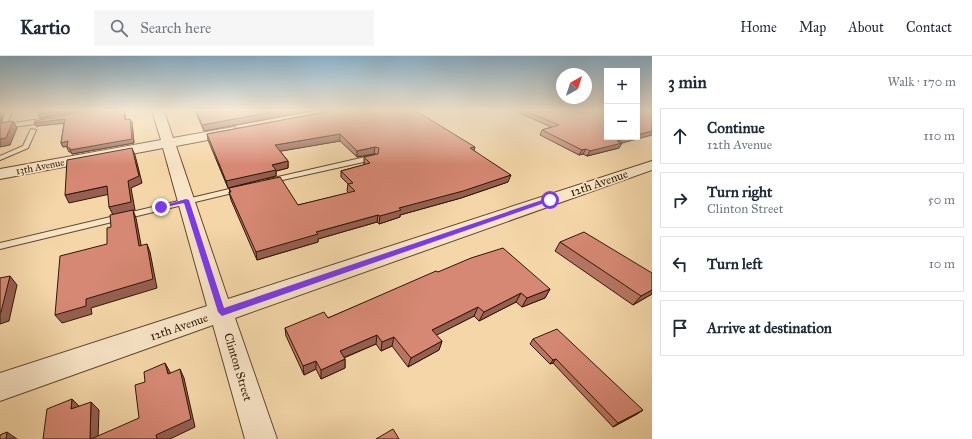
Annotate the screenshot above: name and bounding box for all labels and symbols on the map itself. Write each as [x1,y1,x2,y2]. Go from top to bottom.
north arrow [556,68,592,104]
street label: 13th Avenue [15,156,66,178]
street label: 12th Avenue [568,167,630,199]
route start [541,191,559,209]
route end [152,198,170,216]
street label: 12th Avenue [148,311,210,343]
street label: Clinton Street [221,331,255,403]

